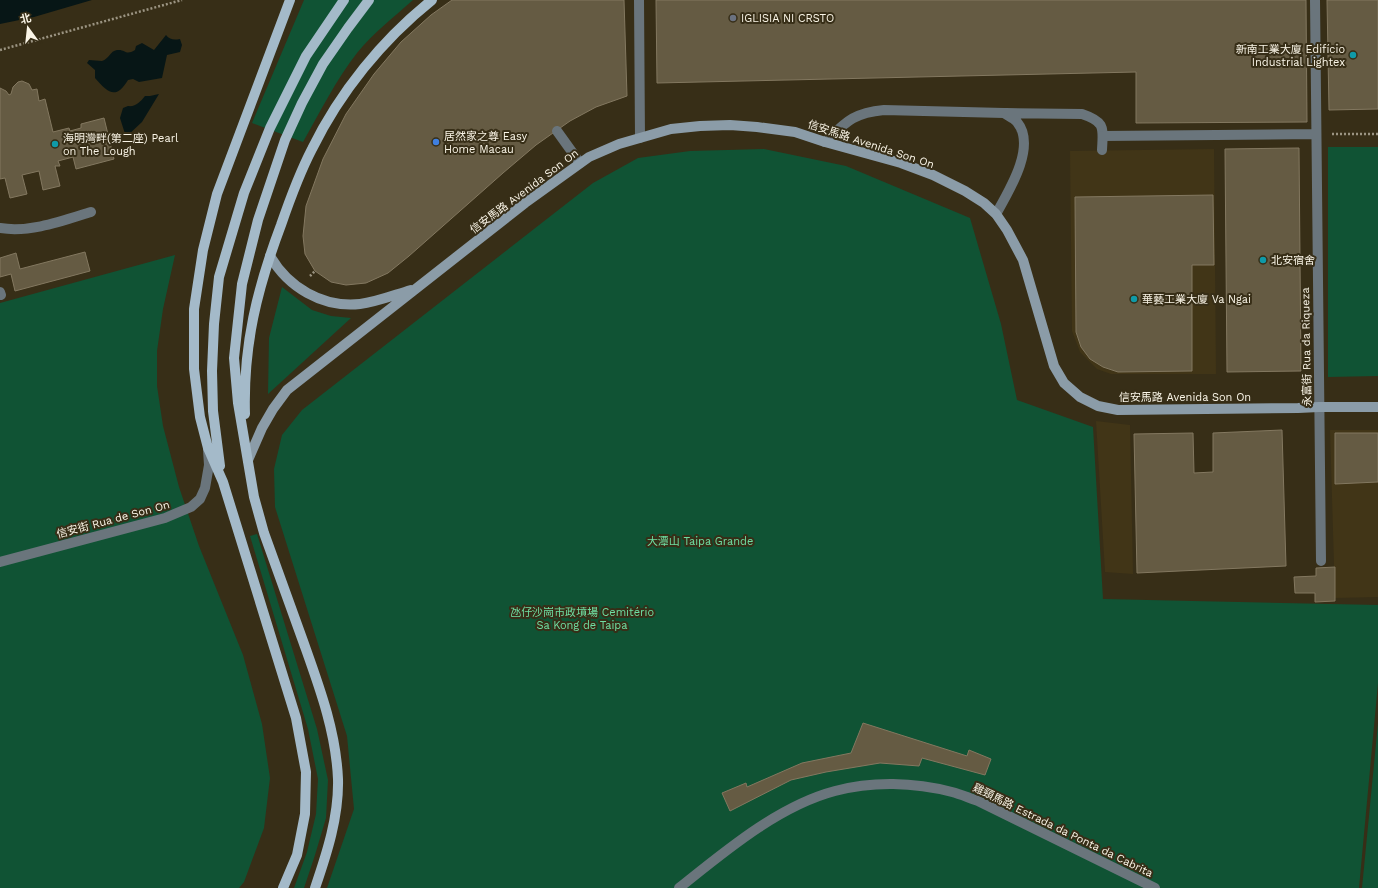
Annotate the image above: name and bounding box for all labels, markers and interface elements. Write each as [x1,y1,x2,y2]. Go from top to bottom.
north arrow [8,8,48,48]
text: 北 [19,11,33,27]
place label: IGLISIA NI CRSTO [741,12,834,25]
marker: IGLISIA NI CRSTO [728,13,738,23]
place label: 新南工業大廈 Edifício Industrial Lightex [1236,43,1345,69]
marker: 新南工業大廈 Edifício Industrial Lightex [1348,50,1358,60]
street label: 信安馬路 Avenida Son On [806,118,936,171]
place label: 居然家之尊 Easy Home Macau [444,130,527,156]
place label: 海明灣畔(第二座) Pearl on The Lough [63,132,179,158]
marker: 居然家之尊 Easy Home Macau [431,137,441,147]
marker: 海明灣畔(第二座) Pearl on The Lough [50,139,60,149]
street label: 信安馬路 Avenida Son On [468,146,581,236]
place label: 北安宿舍 [1271,254,1315,267]
marker: 北安宿舍 [1258,255,1268,265]
street label: 永富街 Rua da Riqueza [1299,287,1314,407]
place label: 華藝工業大廈 Va Ngai [1142,293,1251,306]
marker: 華藝工業大廈 Va Ngai [1129,294,1139,304]
street label: 信安馬路 Avenida Son On [1119,391,1251,404]
street label: 信安街 Rua de Son On [55,498,171,541]
park label: 大潭山 Taipa Grande [647,535,753,548]
park label: 氹仔沙崗市政墳場 Cemitério Sa Kong de Taipa [510,606,654,632]
street label: 雞頸馬路 Estrada da Ponta da Cabrita [971,781,1155,880]

